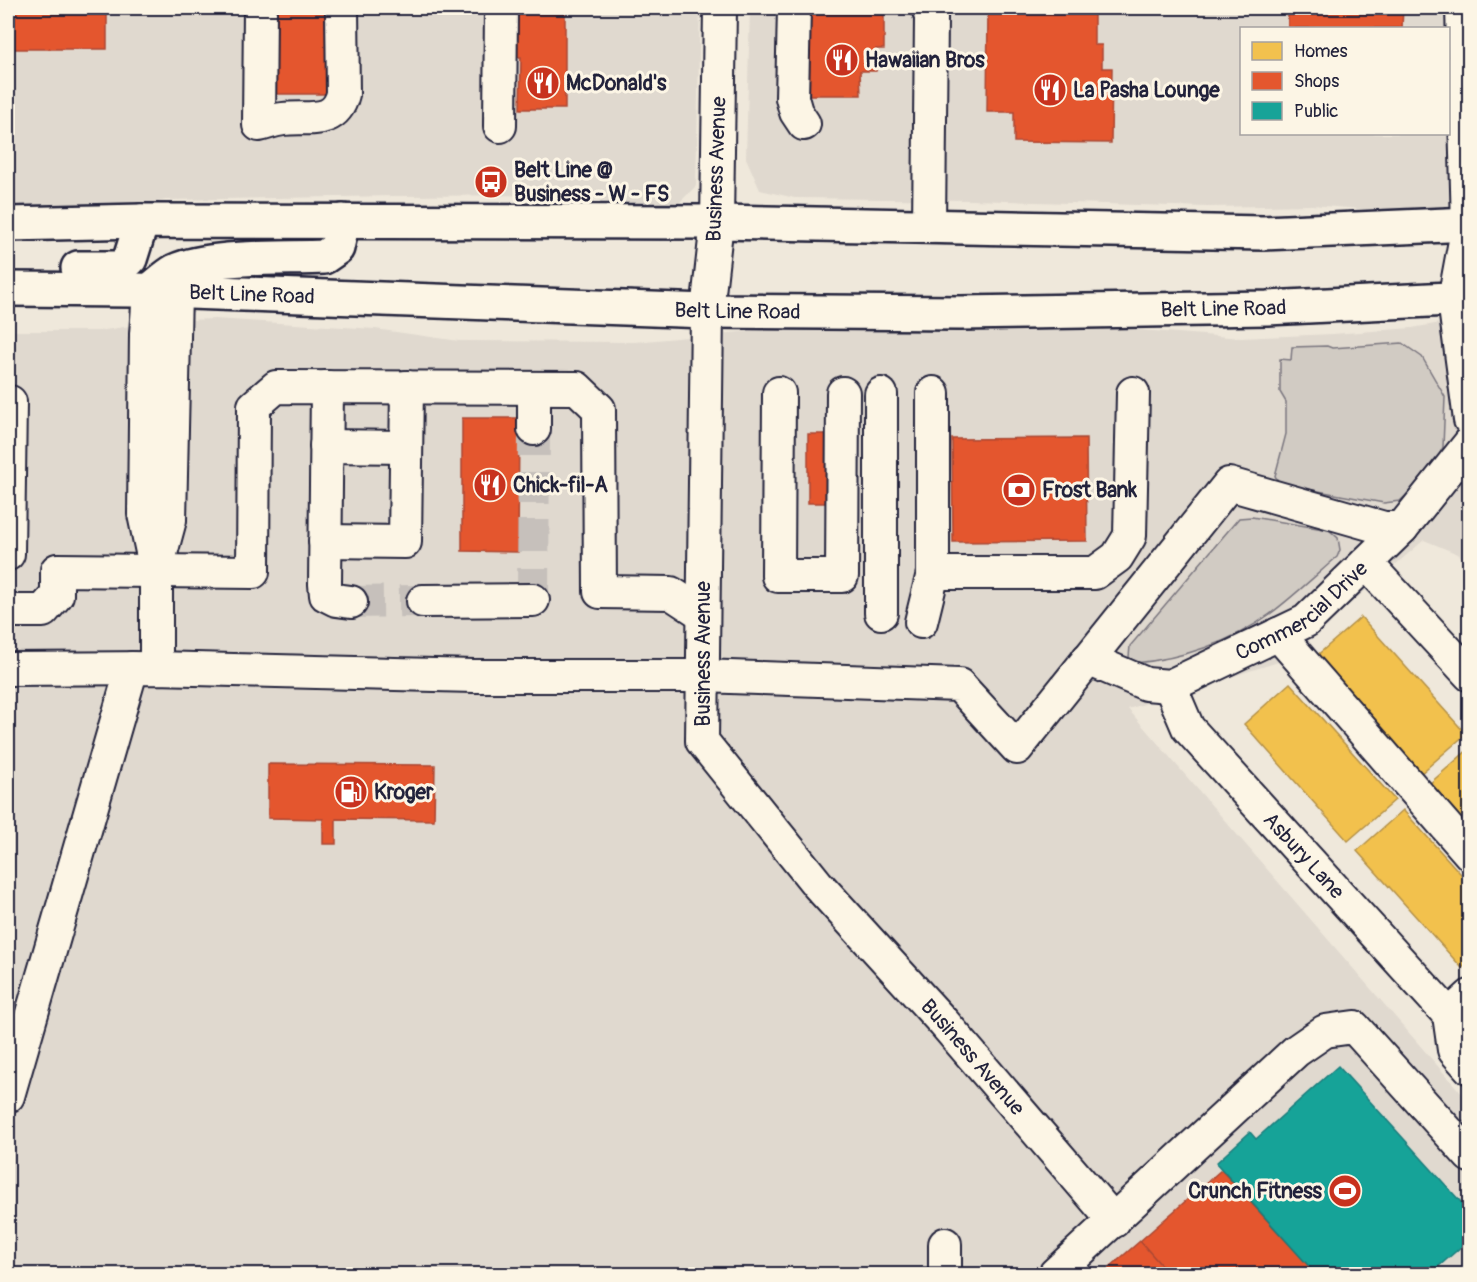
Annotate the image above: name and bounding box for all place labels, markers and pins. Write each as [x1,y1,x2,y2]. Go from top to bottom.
restaurant icon: Hawaiian Bros [824,42,860,78]
place label: Hawaiian Bros [865,47,985,74]
restaurant icon: McDonald's [525,65,561,101]
place label: McDonald's [566,70,667,97]
restaurant icon: La Pasha Lounge [1032,72,1068,108]
place label: La Pasha Lounge [1073,77,1220,104]
place label: Belt Line @ Business - W - FS [514,157,669,208]
bus stop icon: Belt Line @ Business - W - FS [473,164,509,200]
restaurant icon: Chick-fil-A [472,467,508,503]
place label: Chick-fil-A [513,472,608,499]
bank icon: Frost Bank [1001,472,1037,508]
place label: Frost Bank [1042,477,1137,504]
fuel station icon: Kroger [333,774,369,810]
place label: Kroger [374,779,434,806]
sports icon: Crunch Fitness [1327,1173,1363,1209]
place label: Crunch Fitness [1188,1178,1323,1205]

